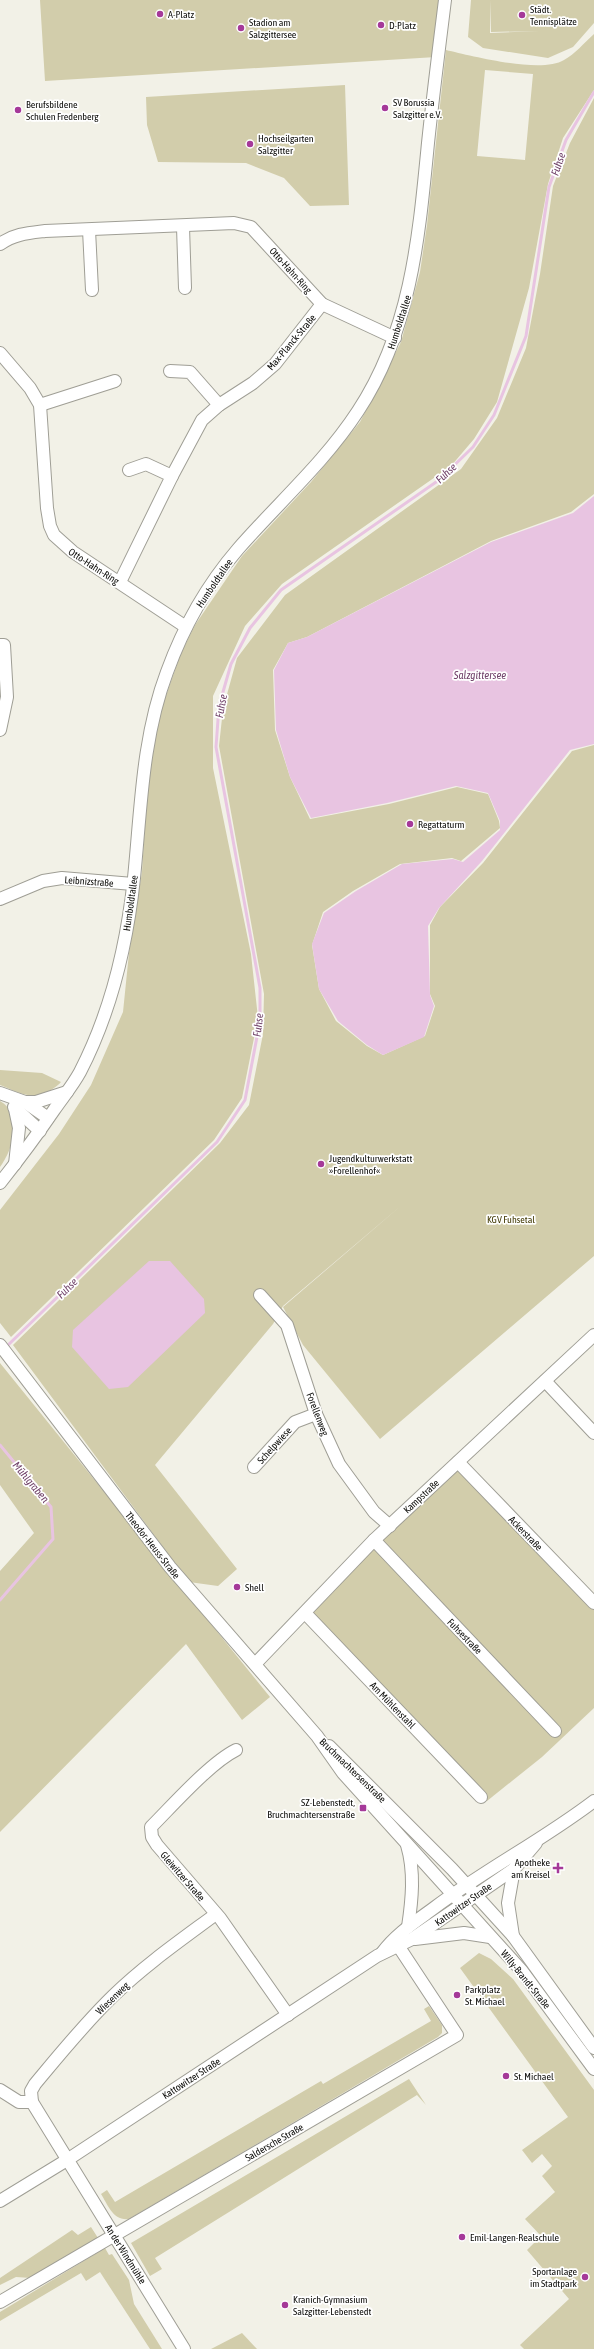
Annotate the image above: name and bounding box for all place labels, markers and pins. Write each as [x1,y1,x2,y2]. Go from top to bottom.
place label: Städt. Tennisplätze [530,4,577,27]
marker: A-Platz [155,9,165,19]
place label: A-Platz [168,9,194,20]
marker: Städt. Tennisplätze [517,10,527,20]
place label: Stadion am Salzgittersee [249,17,297,40]
marker: D-Platz [376,20,386,30]
place label: D-Platz [389,20,416,31]
marker: Stadion am Salzgittersee [236,23,246,33]
place label: SV Borussia Salzgitter e.V. [393,97,442,120]
place label: Berufsbildene Schulen Fredenberg [26,99,99,122]
marker: SV Borussia Salzgitter e.V. [380,103,390,113]
marker: Berufsbildene Schulen Fredenberg [13,105,23,115]
place label: Hochseilgarten Salzgitter [258,133,314,156]
marker: Hochseilgarten Salzgitter [245,139,255,149]
marker: Regattaturm [405,819,415,829]
place label: Regattaturm [418,819,465,830]
place label: Jugendkulturwerkstatt »Forellenhof« [329,1153,412,1176]
marker: Jugendkulturwerkstatt »Forellenhof« [316,1159,326,1169]
marker: Shell [232,1582,242,1592]
place label: Shell [245,1582,264,1593]
place label: SZ-Lebenstedt, Bruchmachtersenstraße [267,1797,355,1820]
marker: SZ-Lebenstedt, Bruchmachtersenstraße [358,1803,368,1813]
place label: Apotheke am Kreisel [511,1857,550,1880]
marker: Apotheke am Kreisel [553,1863,563,1873]
place label: Parkplatz St. Michael [465,1984,505,2007]
marker: Parkplatz St. Michael [452,1990,462,2000]
marker: St. Michael [501,2071,511,2081]
place label: St. Michael [514,2071,554,2082]
marker: Emil-Langen-Realschule [457,2232,467,2242]
place label: Emil-Langen-Realschule [470,2232,560,2243]
place label: Sportanlage im Stadtpark [530,2266,578,2289]
marker: Sportanlage im Stadtpark [580,2272,590,2282]
place label: Kranich-Gymnasium Salzgitter-Lebenstedt [293,2294,371,2317]
marker: Kranich-Gymnasium Salzgitter-Lebenstedt [280,2300,290,2310]

